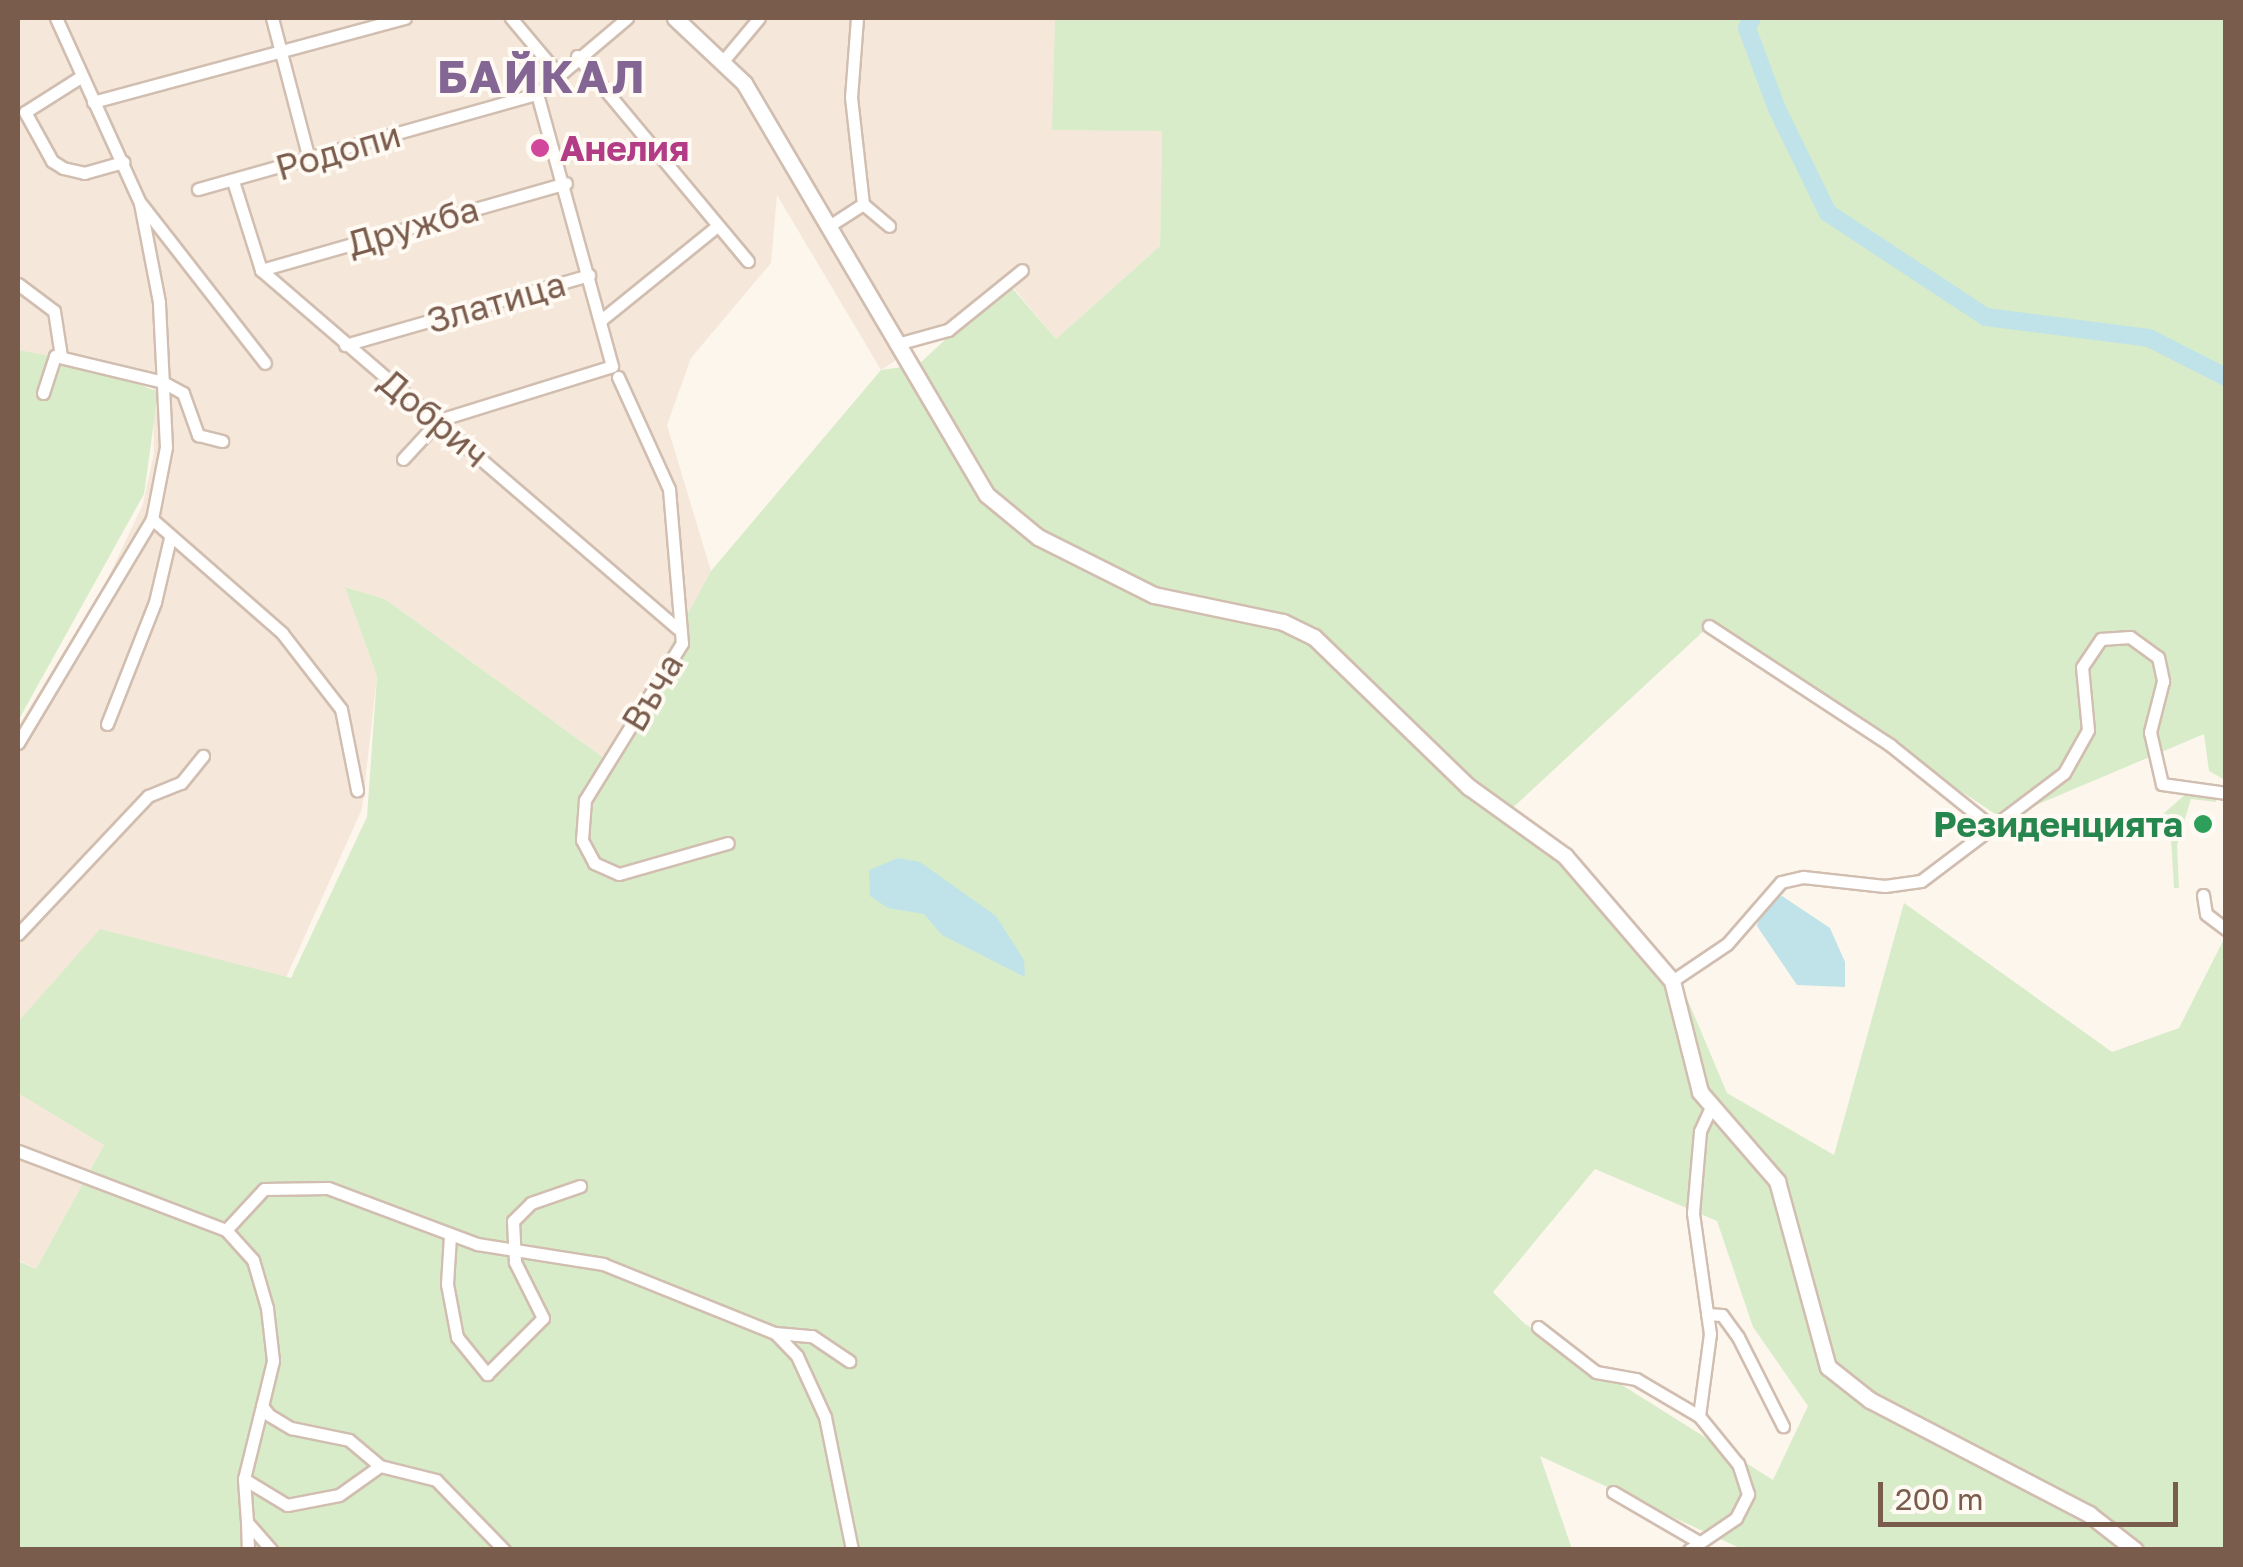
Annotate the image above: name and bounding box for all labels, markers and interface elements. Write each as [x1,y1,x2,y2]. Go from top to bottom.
district label: БАЙКАЛ [437,50,647,104]
street label: Родопи [271,113,405,189]
place label: Анелия [560,127,689,169]
marker: Анелия [529,137,551,159]
street label: Дружба [343,187,483,265]
street label: Златица [422,262,570,342]
street label: Добрич [371,360,497,476]
street label: Въча [613,645,691,739]
place label: Резиденцията [1933,803,2183,845]
marker: Резиденцията [2192,813,2214,835]
scale bar [1883,1462,2183,1524]
text: 200 m [1895,1481,1984,1517]

